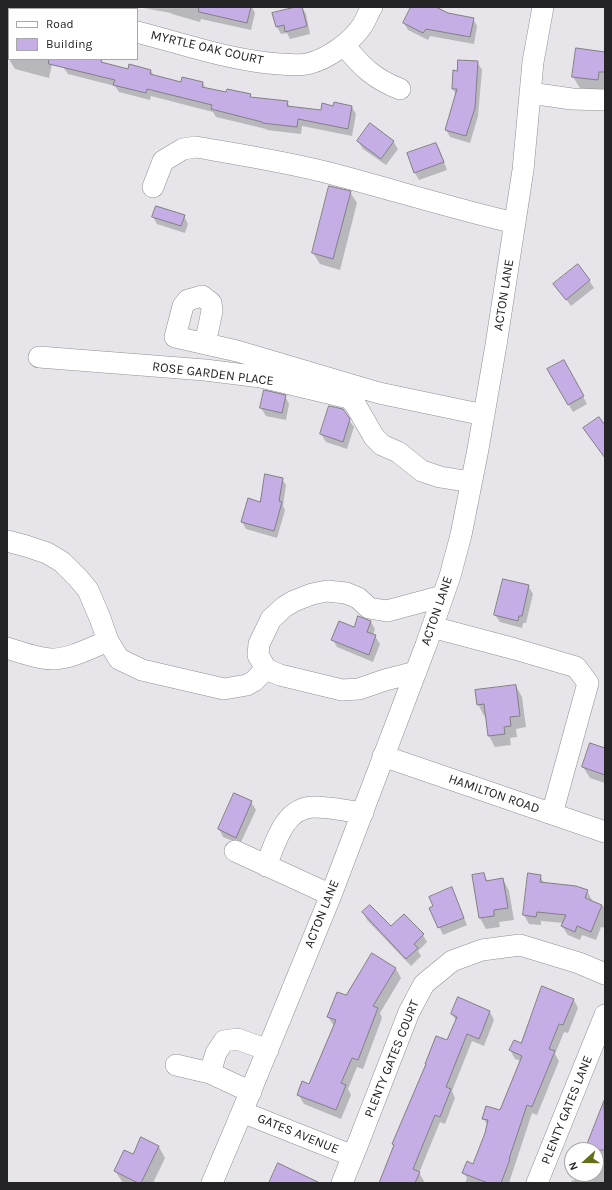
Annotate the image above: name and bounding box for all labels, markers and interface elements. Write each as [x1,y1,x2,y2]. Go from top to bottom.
legend [8,8,138,60]
text: Road [46,17,74,31]
street label: MYRTLE OAK COURT [149,27,265,69]
text: Building [46,37,92,51]
street label: ACTON LANE [491,258,517,332]
street label: ROSE GARDEN PLACE [151,359,275,389]
street label: ACTON LANE [418,574,456,648]
street label: HAMILTON ROAD [446,771,542,817]
street label: ACTON LANE [301,878,343,950]
street label: PLENTY GATES COURT [361,998,423,1120]
street label: PLENTY GATES LANE [538,1053,596,1167]
street label: GATES AVENUE [255,1111,341,1157]
north arrow [564,1142,604,1182]

